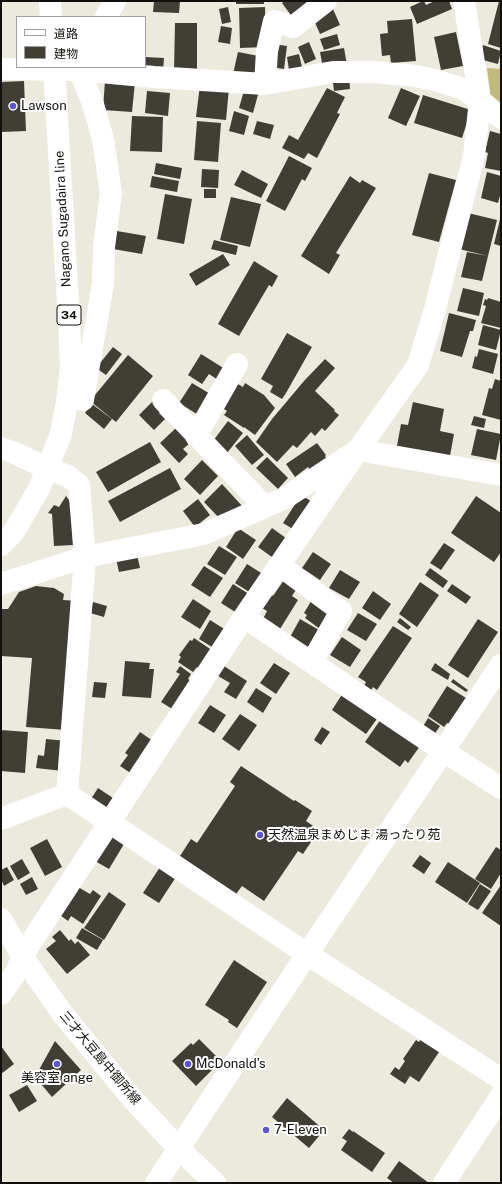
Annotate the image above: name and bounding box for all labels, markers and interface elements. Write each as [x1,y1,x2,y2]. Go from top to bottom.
legend [16,16,146,68]
text: 道路 [54,27,78,41]
text: 建物 [54,47,78,61]
place label: Lawson [21,98,67,114]
marker: Lawson [8,101,18,111]
street label: Nagano Sugadaira line [52,150,74,288]
road number: 34 [57,305,81,325]
place label: 天然温泉まめじま 湯ったり苑 [268,827,440,843]
marker: 天然温泉まめじま 湯ったり苑 [255,830,265,840]
street label: 三才大豆島中御所線 [56,1008,144,1108]
place label: McDonald's [196,1056,266,1072]
marker: 美容室 ange [52,1059,62,1069]
marker: McDonald's [183,1059,193,1069]
place label: 美容室 ange [21,1070,93,1086]
place label: 7-Eleven [274,1122,327,1138]
marker: 7-Eleven [261,1125,271,1135]

